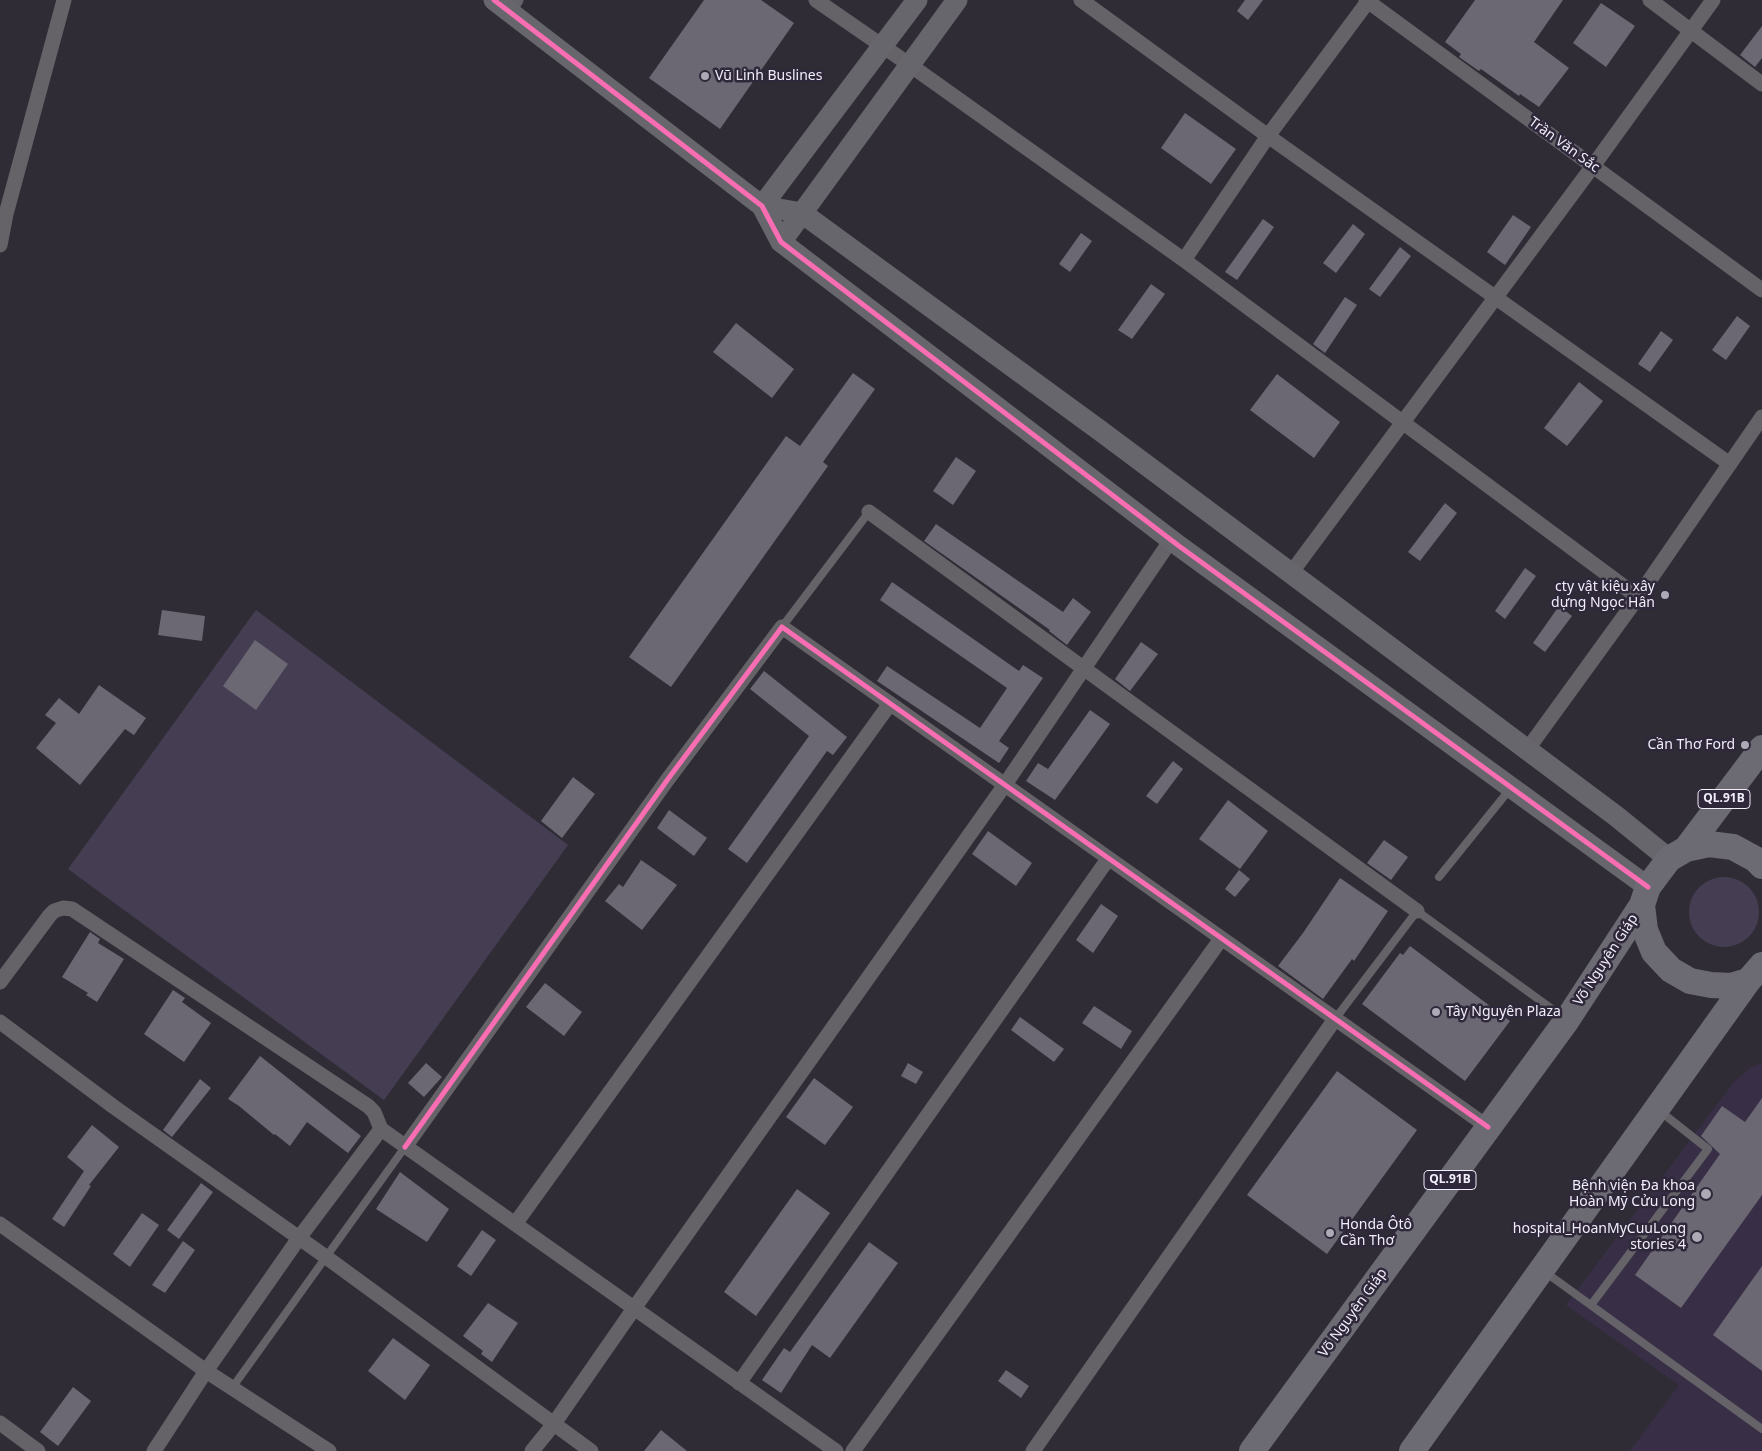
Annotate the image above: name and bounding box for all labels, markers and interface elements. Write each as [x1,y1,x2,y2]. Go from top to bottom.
place label: Vũ Linh Buslines [715,68,822,84]
marker: Vũ Linh Buslines [699,70,711,82]
street label: Trần Văn Sắc [1525,114,1603,176]
place label: cty vật kiệu xây dựng Ngọc Hân [1551,579,1655,612]
marker: cty vật kiệu xây dựng Ngọc Hân [1659,589,1671,601]
place label: Cần Thơ Ford [1647,737,1735,753]
marker: Cần Thơ Ford [1739,739,1751,751]
road number: QL.91B [1698,790,1750,809]
street label: Võ Nguyên Giáp [1570,911,1642,1009]
place label: Tây Nguyên Plaza [1446,1004,1561,1020]
marker: Tây Nguyên Plaza [1430,1006,1442,1018]
road number: QL.91B [1424,1170,1476,1190]
place label: Bệnh viện Đa khoa Hoàn Mỹ Cửu Long [1569,1178,1695,1210]
marker: Bệnh viện Đa khoa Hoàn Mỹ Cửu Long [1699,1187,1713,1201]
place label: Honda Ôtô Cần Thơ [1340,1217,1412,1250]
place label: hospital_HoanMyCuuLong stories 4 [1513,1221,1686,1254]
marker: Honda Ôtô Cần Thơ [1324,1227,1336,1239]
marker: hospital_HoanMyCuuLong stories 4 [1690,1230,1704,1244]
street label: Võ Nguyên Giáp [1315,1265,1391,1361]

